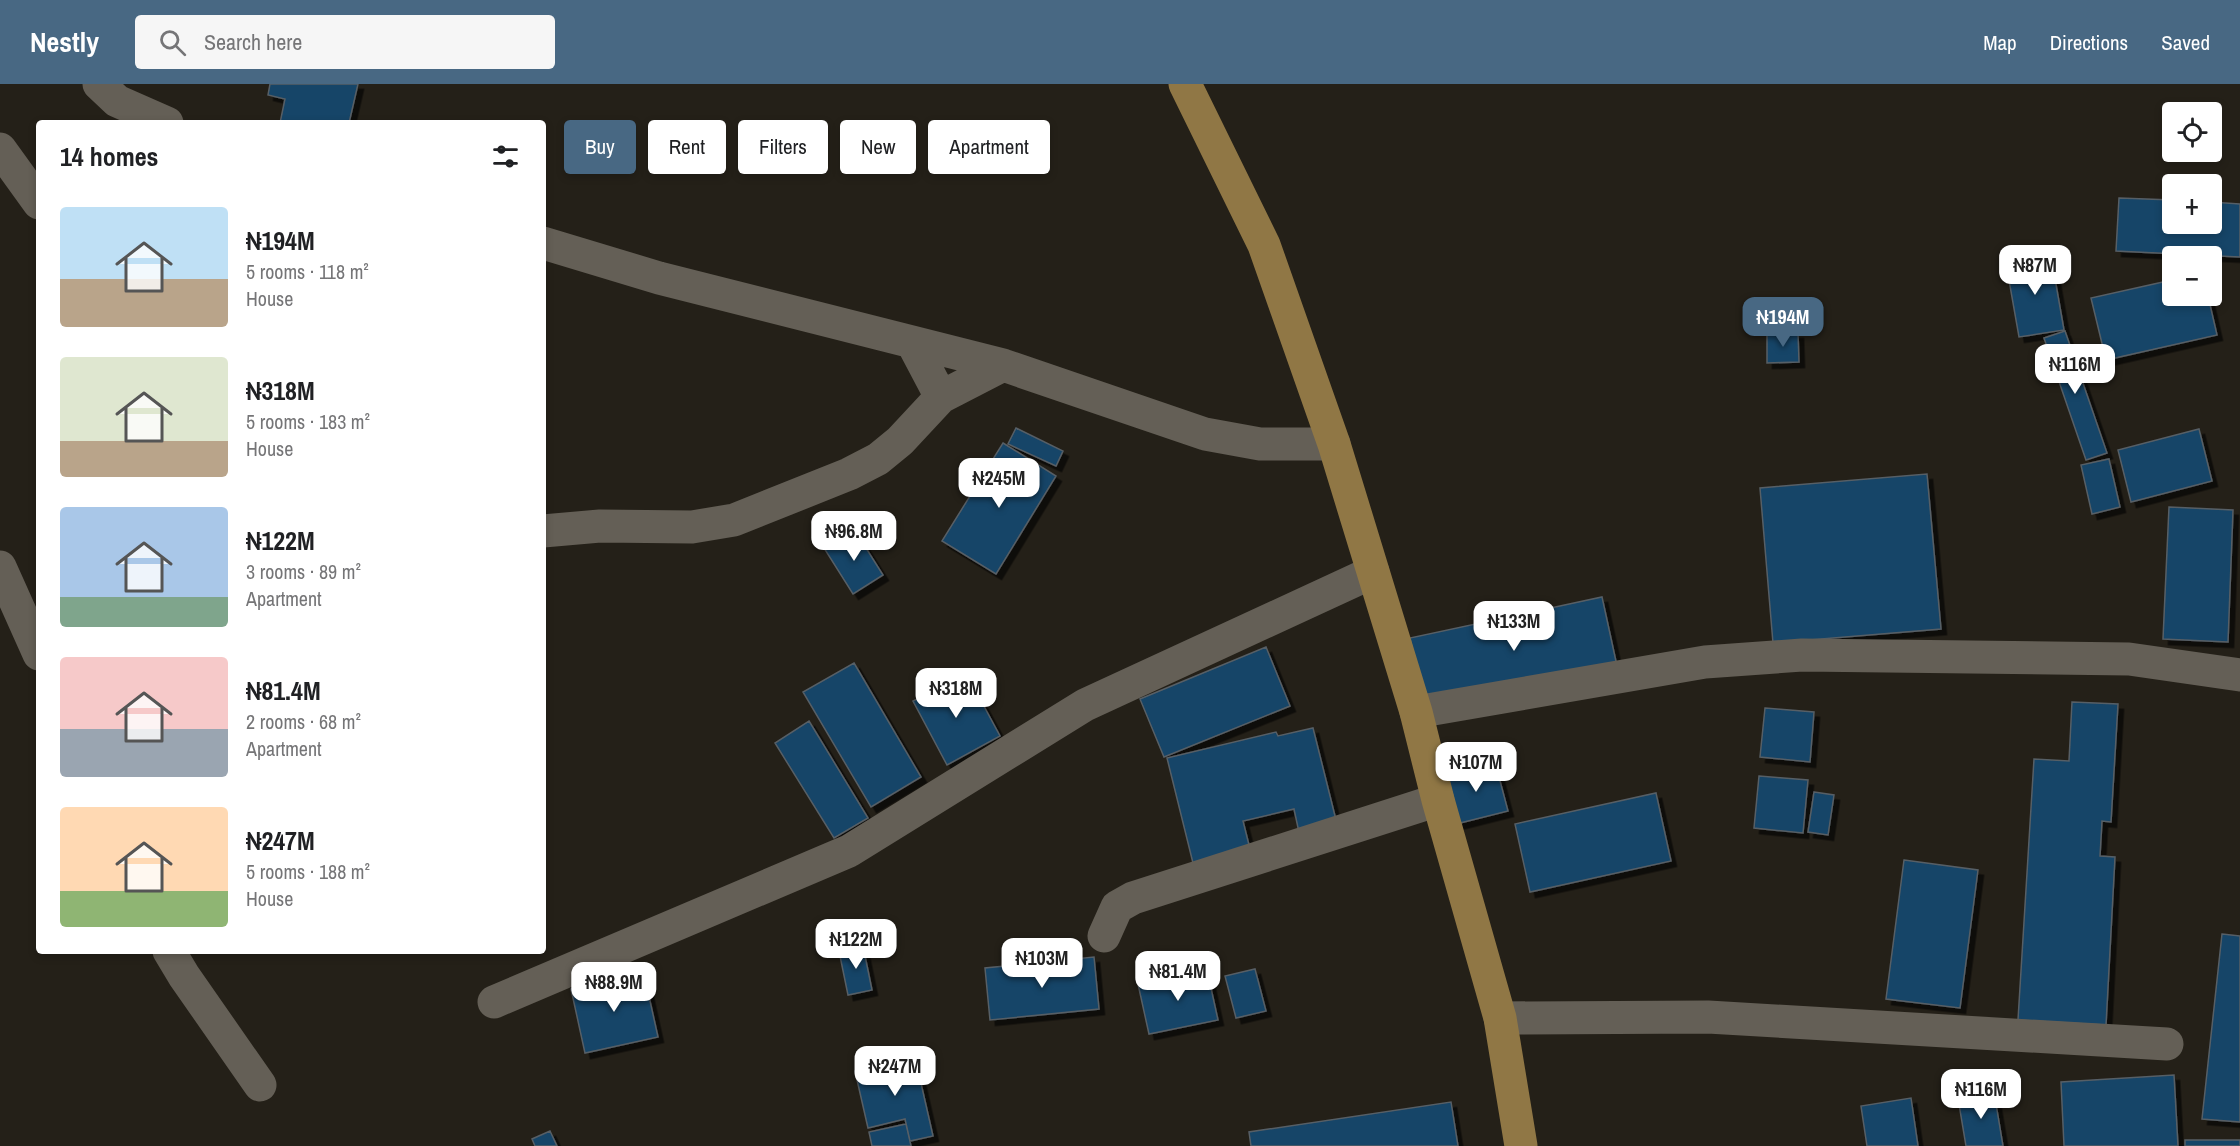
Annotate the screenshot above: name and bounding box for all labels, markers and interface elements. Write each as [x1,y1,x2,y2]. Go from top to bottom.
search box [135,15,555,69]
text: Nestly [30,23,99,61]
icon: search [156,26,189,59]
text: Search here [204,27,302,57]
text: Map [1983,28,2017,57]
text: Directions [2050,28,2128,57]
text: Saved [2161,28,2210,57]
map controls [2162,102,2222,306]
button: locate [2162,102,2222,162]
chip: Buy [564,120,636,174]
chip: Rent [648,120,726,174]
chip: Filters [738,120,828,174]
chip: New [840,120,916,174]
chip: Apartment [928,120,1050,174]
text: 14 homes [60,139,158,174]
icon: filters [489,140,522,173]
button: + [2162,174,2222,234]
text: ₦194M [246,223,315,258]
icon: home [108,231,180,303]
pin: ₦87M [1999,245,2071,296]
button: − [2162,246,2222,306]
text: ₦87M [2013,251,2057,278]
text: 5 rooms · 118 m² [246,258,369,285]
text: House [246,285,293,312]
pin: ₦194M [1741,297,1825,348]
text: ₦194M [1757,303,1809,330]
pin: ₦116M [2033,344,2117,395]
text: ₦116M [2049,350,2101,377]
text: ₦318M [246,373,315,408]
icon: home [108,381,180,453]
text: 5 rooms · 183 m² [246,408,370,435]
text: House [246,435,293,462]
pin: ₦245M [957,458,1041,509]
text: ₦245M [973,464,1025,491]
pin: ₦96.8M [805,511,903,562]
text: ₦96.8M [825,517,883,544]
text: ₦122M [246,523,315,558]
icon: home [108,531,180,603]
text: 3 rooms · 89 m² [246,558,361,585]
text: Apartment [246,585,322,612]
pin: ₦133M [1472,601,1556,652]
text: ₦133M [1488,607,1540,634]
pin: ₦318M [914,668,998,719]
text: ₦81.4M [246,673,321,708]
text: ₦318M [930,674,982,701]
icon: home [108,681,180,753]
text: 2 rooms · 68 m² [246,708,361,735]
text: Apartment [246,735,322,762]
pin: ₦107M [1434,742,1518,793]
text: ₦107M [1450,748,1502,775]
text: ₦247M [246,823,315,858]
icon: home [108,831,180,903]
text: 5 rooms · 188 m² [246,858,370,885]
text: House [246,885,293,912]
pin: ₦122M [814,919,898,970]
text: ₦122M [830,925,882,952]
pin: ₦103M [1000,938,1084,989]
text: ₦103M [1016,944,1068,971]
pin: ₦81.4M [1129,951,1227,1002]
text: ₦81.4M [1149,957,1207,984]
pin: ₦88.9M [565,962,663,1013]
text: ₦88.9M [585,968,643,995]
pin: ₦247M [853,1046,937,1097]
text: ₦247M [869,1052,921,1079]
pin: ₦116M [1939,1069,2023,1120]
text: ₦116M [1955,1075,2007,1102]

